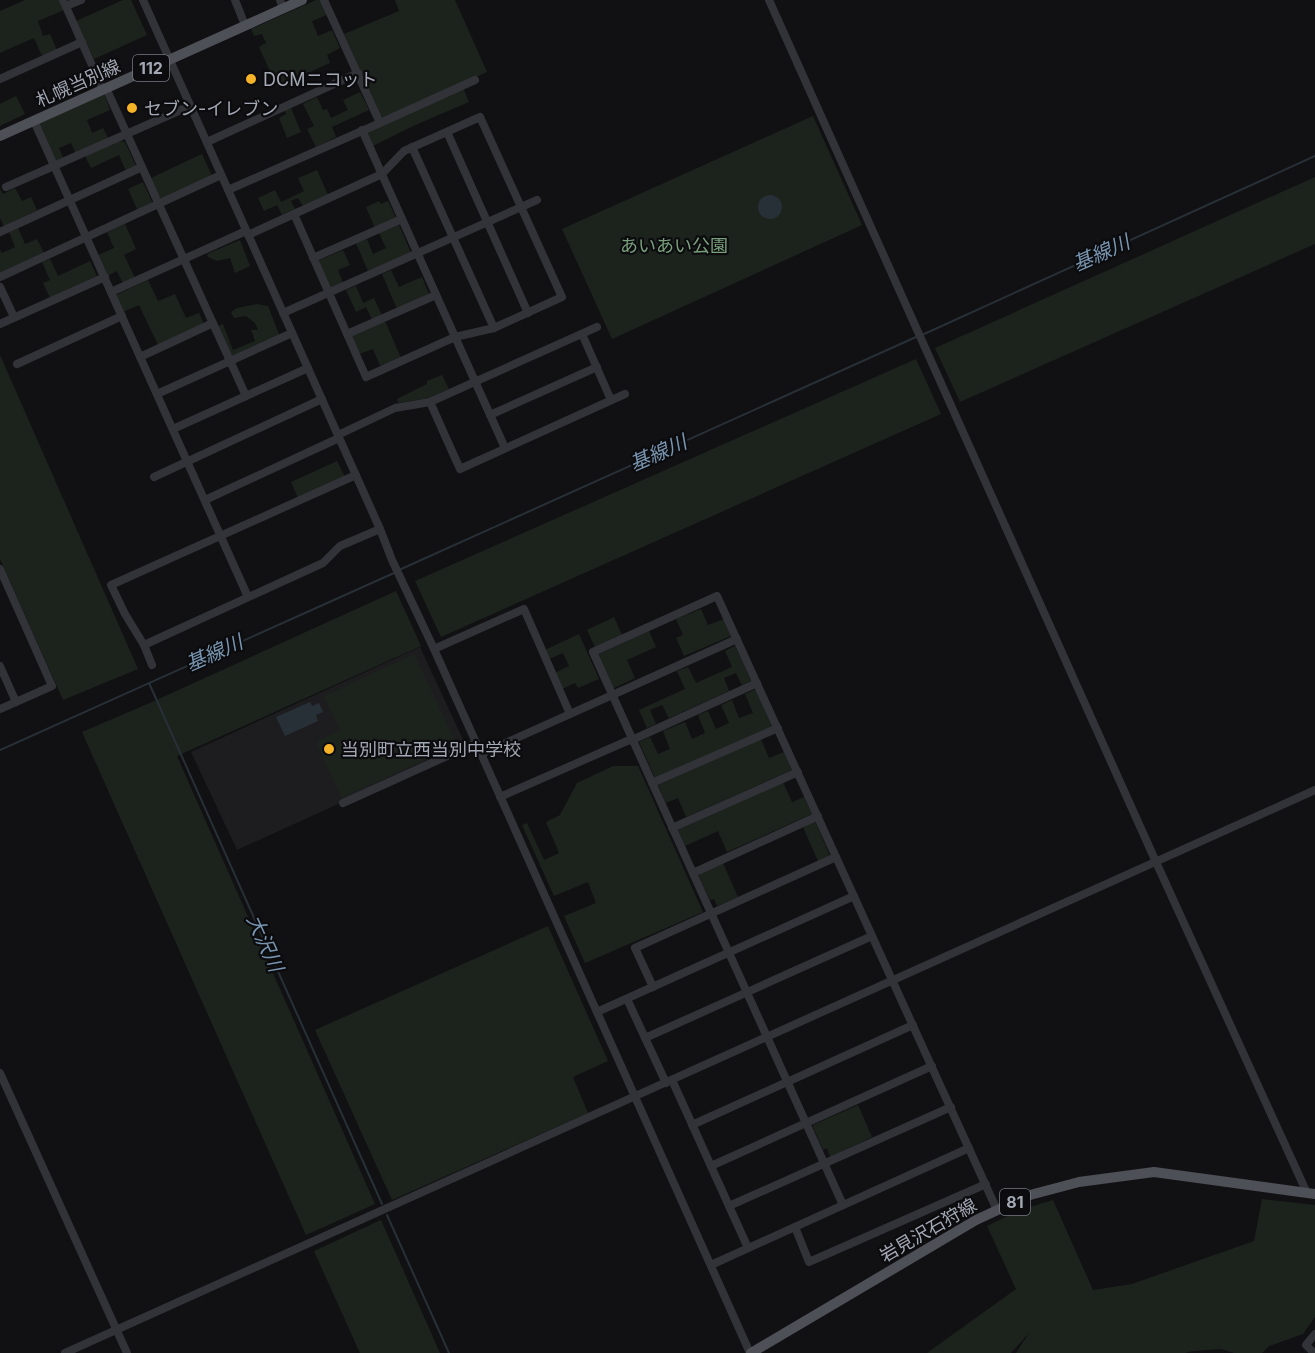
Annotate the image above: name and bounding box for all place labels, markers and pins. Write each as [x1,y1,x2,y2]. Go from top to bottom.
place label: DCMニコット [263,69,377,90]
marker: DCMニコット [244,72,258,86]
place label: セブン-イレブン [144,98,278,119]
marker: セブン-イレブン [125,101,139,115]
place label: 当別町立西当別中学校 [341,739,521,760]
marker: 当別町立西当別中学校 [322,742,336,756]

